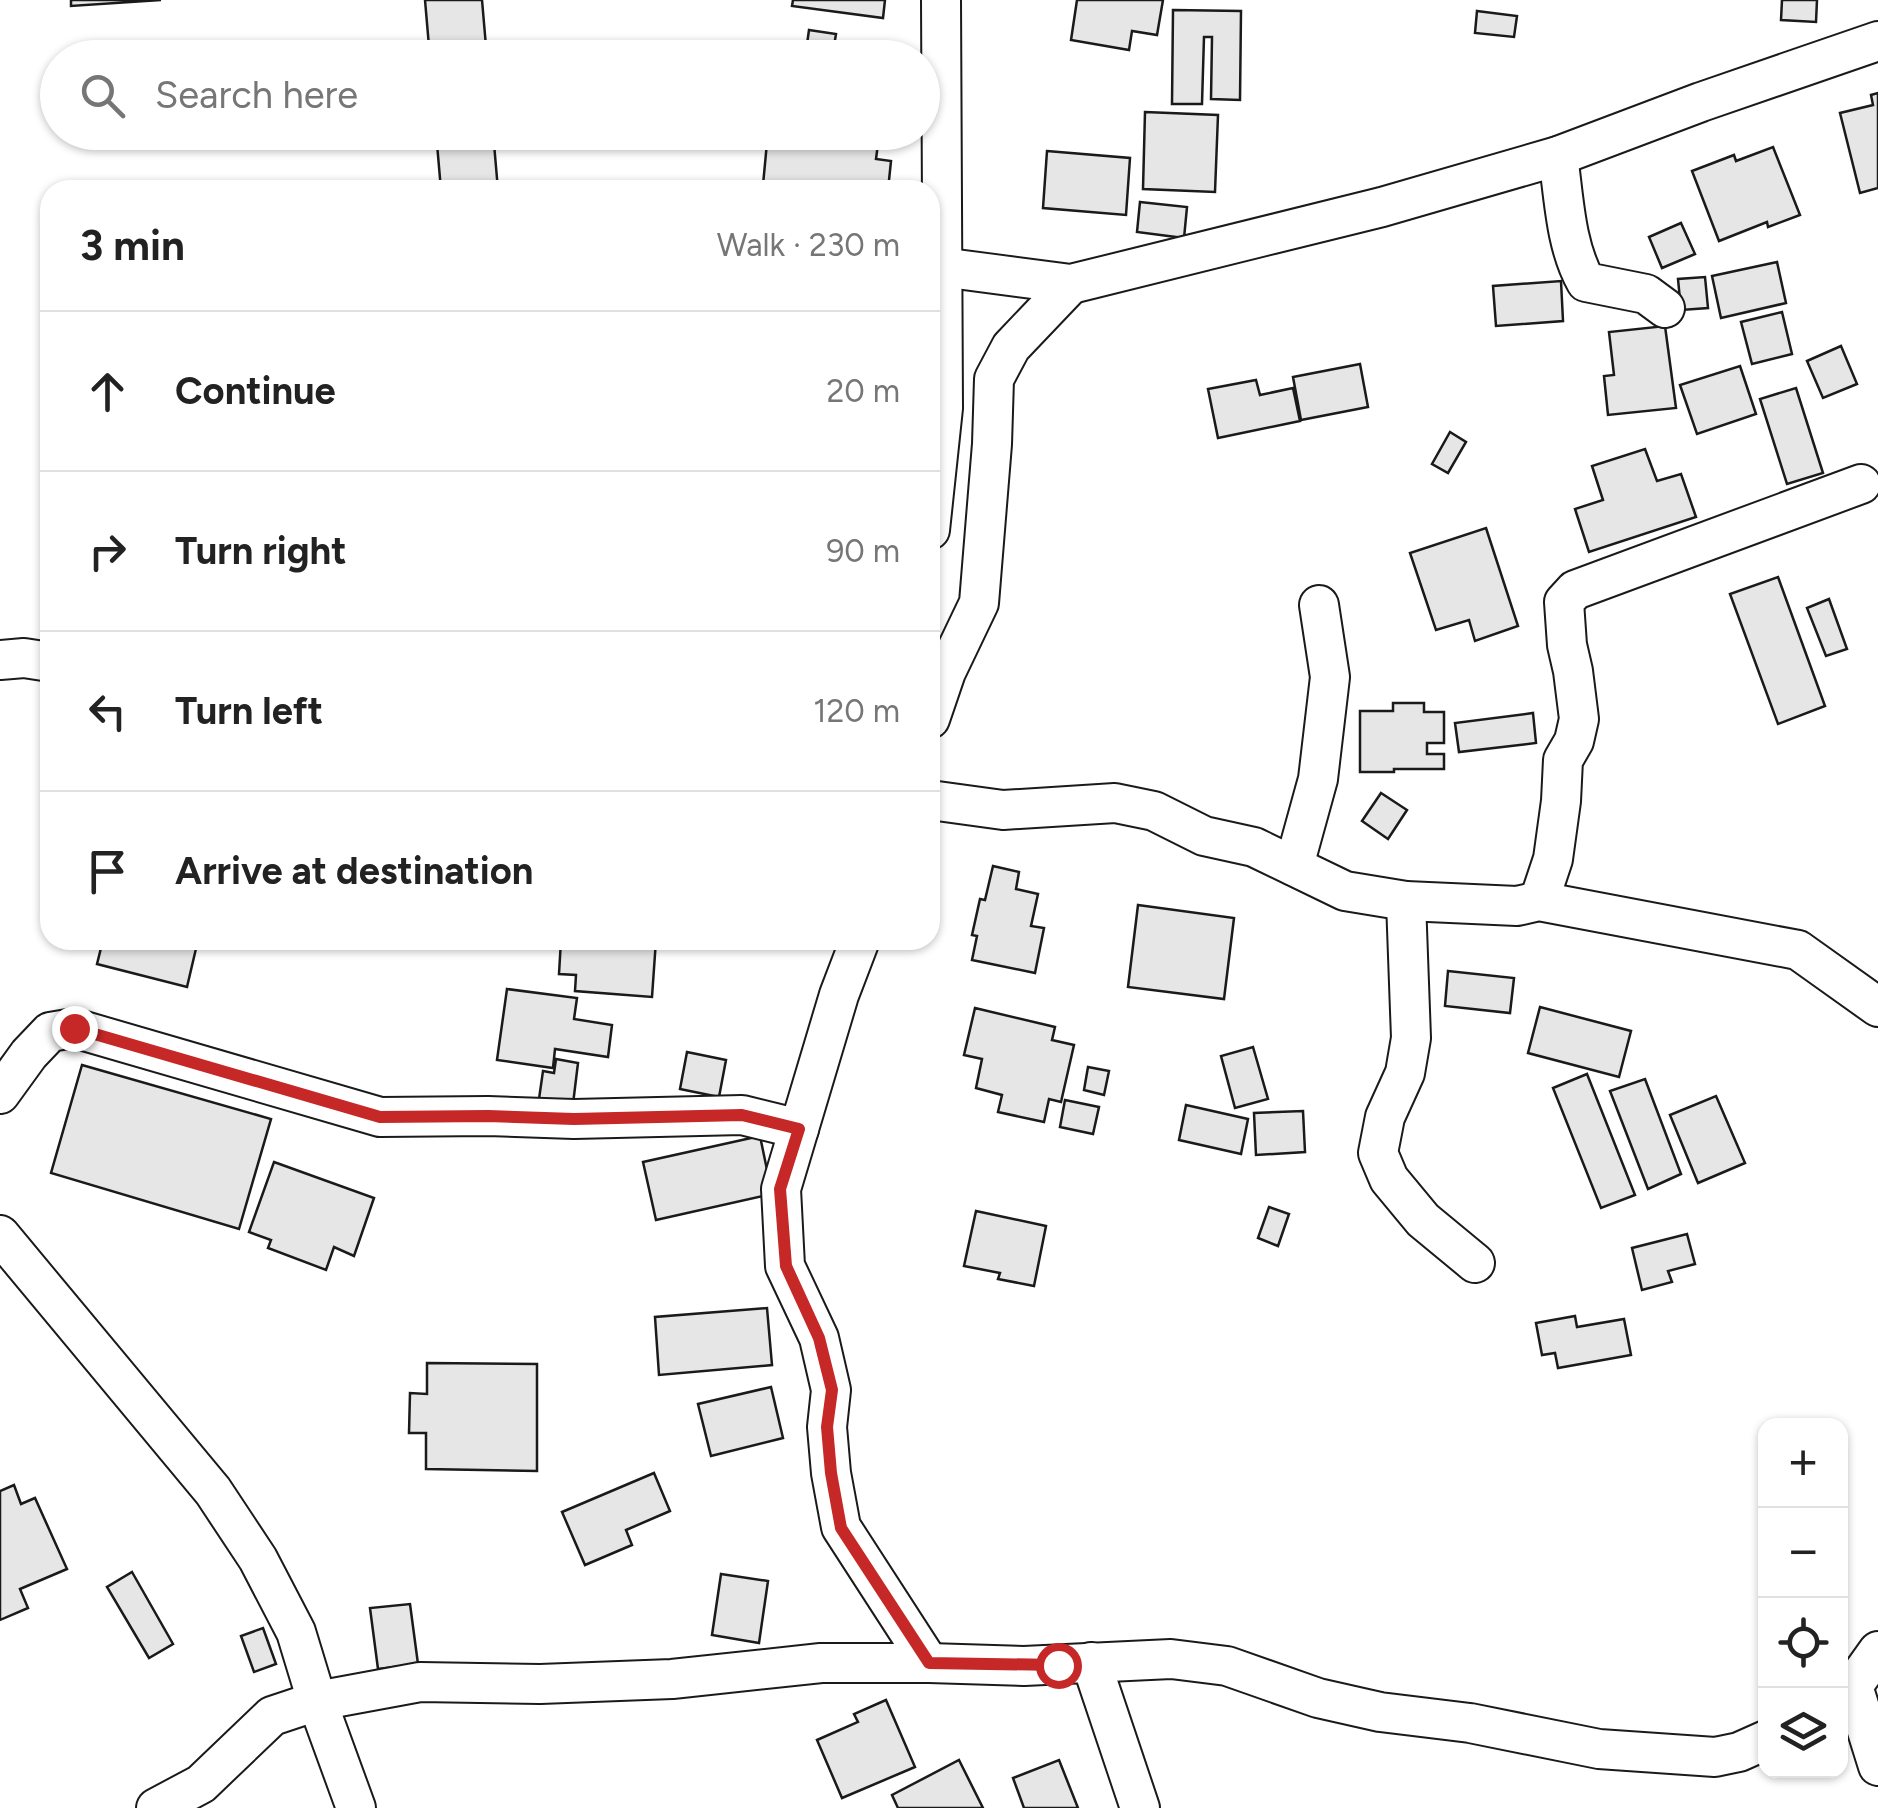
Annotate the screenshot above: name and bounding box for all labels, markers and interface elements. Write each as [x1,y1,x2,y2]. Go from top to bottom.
search box [40,40,940,150]
icon: search [75,68,130,123]
text: Search here [155,72,358,118]
text: 3 min [80,220,185,271]
text: Walk · 230 m [717,226,900,264]
icon: ahead [80,364,135,419]
text: Continue [175,368,336,414]
text: 20 m [826,372,900,410]
icon: right [80,524,135,579]
text: Turn right [175,528,347,574]
text: 90 m [826,532,900,570]
icon: left [80,684,135,739]
text: Turn left [175,688,323,734]
text: 120 m [813,692,900,730]
icon: arrive [80,844,135,899]
text: Arrive at destination [175,848,533,894]
route end [52,1006,98,1052]
map controls [1758,1418,1848,1778]
button: + [1758,1418,1848,1508]
button: − [1758,1508,1848,1598]
button: locate [1758,1598,1848,1688]
route start [1036,1643,1082,1689]
button: layers [1758,1688,1848,1778]

